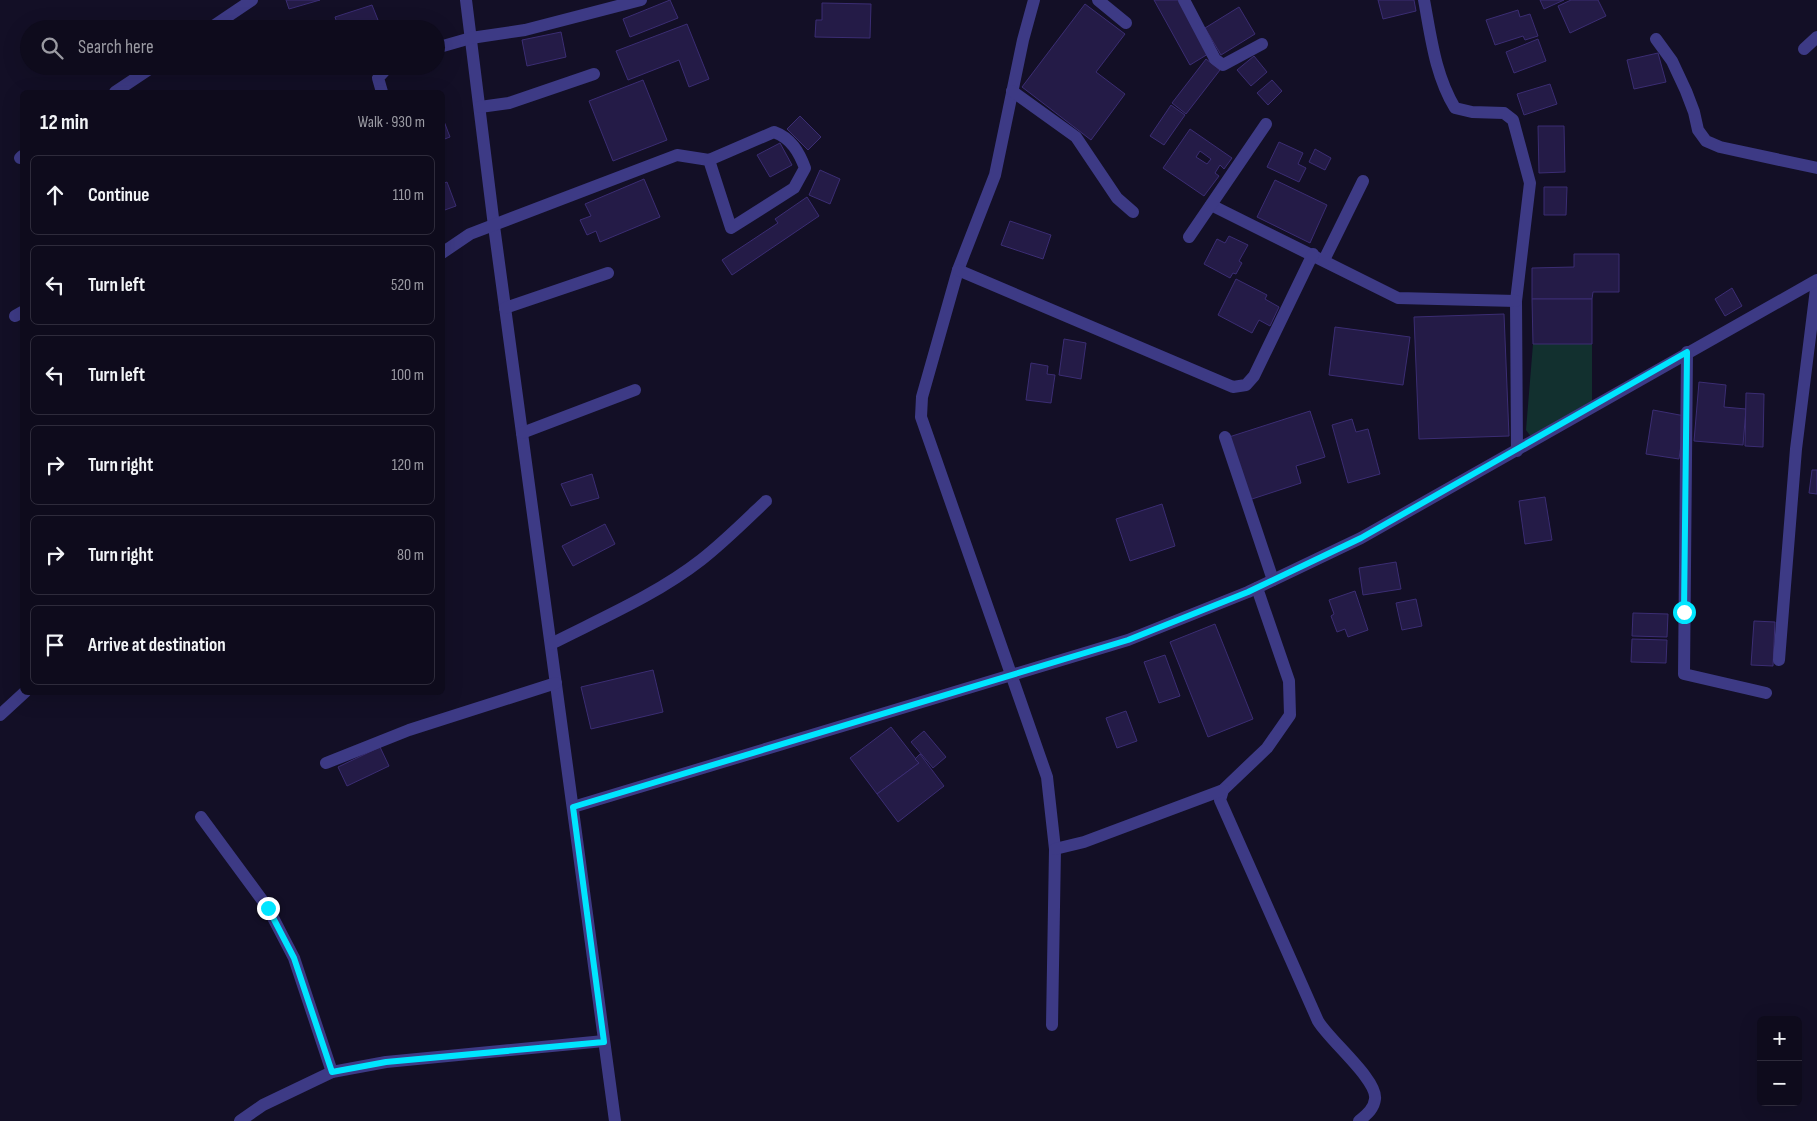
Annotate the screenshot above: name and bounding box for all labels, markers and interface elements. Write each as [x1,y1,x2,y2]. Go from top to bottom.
search box [20,20,445,75]
icon: search [38,34,66,62]
text: Search here [78,36,154,59]
text: 12 min [40,110,88,135]
text: Walk · 930 m [358,113,425,132]
icon: ahead [41,181,69,209]
text: Continue [88,184,149,207]
text: 110 m [393,186,424,205]
icon: left [41,271,69,299]
text: Turn left [88,274,145,297]
text: 520 m [391,276,424,295]
icon: left [41,361,69,389]
text: Turn left [88,364,145,387]
text: 100 m [391,366,424,385]
icon: right [41,451,69,479]
text: Turn right [88,454,153,477]
text: 120 m [392,456,424,475]
icon: right [41,541,69,569]
text: Turn right [88,544,153,567]
text: 80 m [397,546,424,565]
route start [1673,601,1696,624]
icon: arrive [41,631,69,659]
text: Arrive at destination [88,634,226,657]
route end [257,897,280,920]
map controls [1757,1016,1802,1106]
button: + [1757,1016,1802,1061]
button: − [1757,1061,1802,1106]

